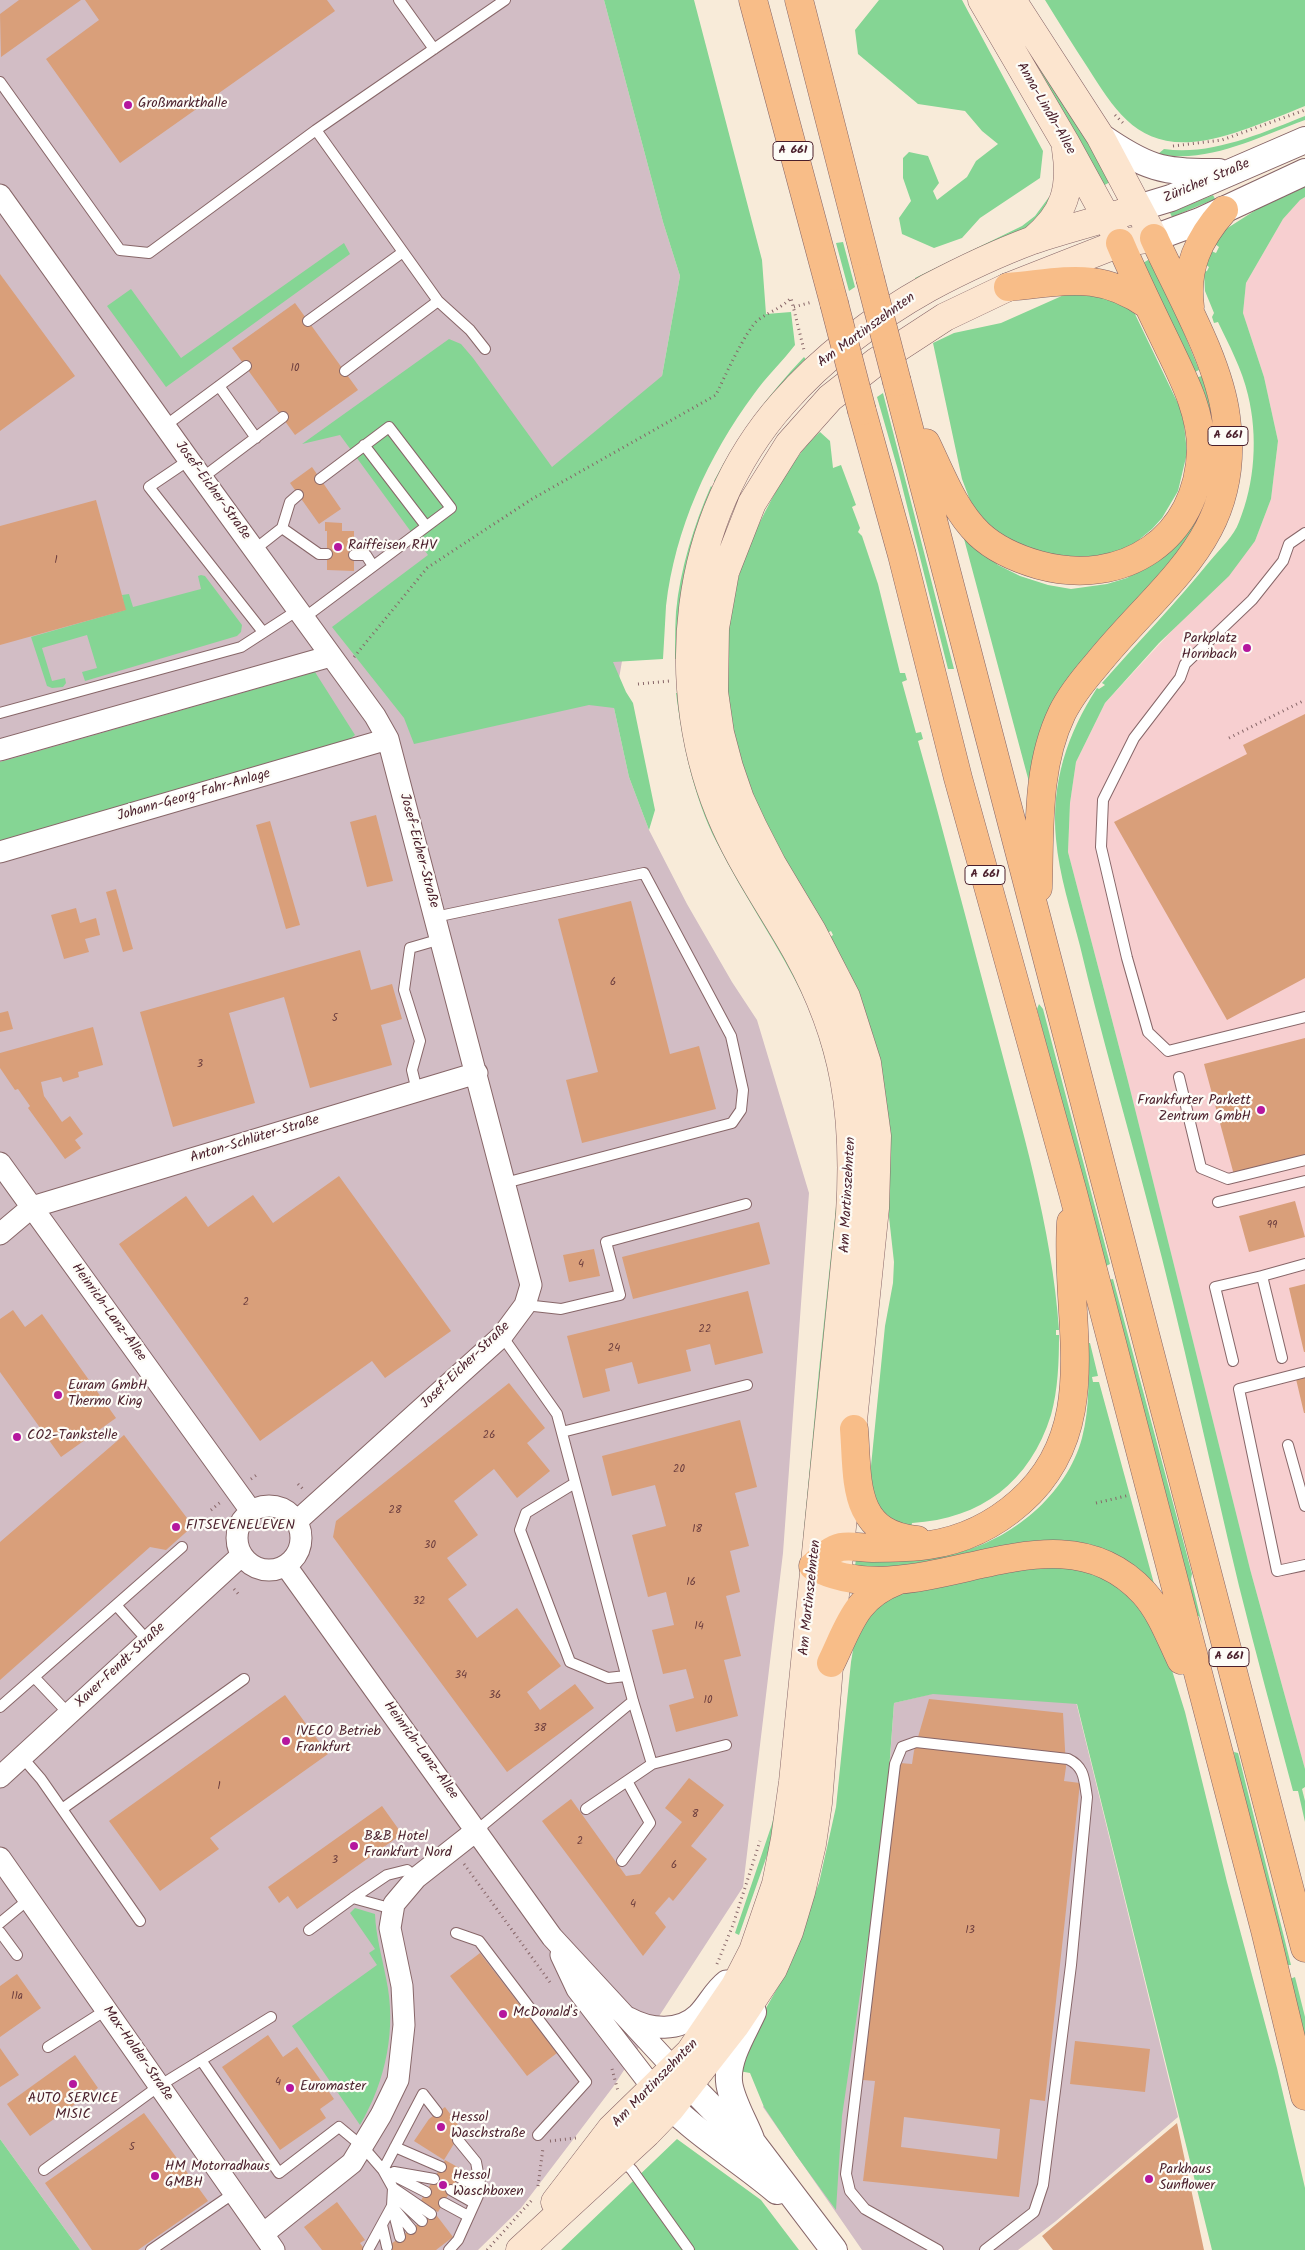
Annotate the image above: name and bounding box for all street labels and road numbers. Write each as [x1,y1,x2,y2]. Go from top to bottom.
street label: Anna-Lindh-Allee [1012,60,1078,158]
road number: A 661 [773,142,813,160]
street label: Züricher Straße [1161,156,1253,208]
street label: Am Martinszehnten [815,290,919,372]
road number: A 661 [1208,426,1248,446]
street label: Josef-Eicher-Straße [171,438,253,544]
street label: Johann-Georg-Fahr-Anlage [115,766,273,826]
street label: Josef-Eicher-Straße [395,792,441,910]
road number: A 661 [965,866,1005,884]
street label: Anton-Schlüter-Straße [188,1112,322,1168]
street label: Am Martinszehnten [838,1136,860,1254]
street label: Heinrich-Lanz-Allee [67,1261,149,1365]
street label: Josef-Eicher-Straße [418,1319,514,1413]
street label: Am Martinszehnten [797,1539,825,1657]
street label: Xaver-Fendt-Straße [72,1620,170,1712]
road number: A 661 [1209,1648,1249,1666]
street label: Heinrich-Lanz-Allee [379,1699,461,1803]
street label: Max-Holder-Straße [98,2003,176,2105]
street label: Am Martinszehnten [610,2036,702,2132]

